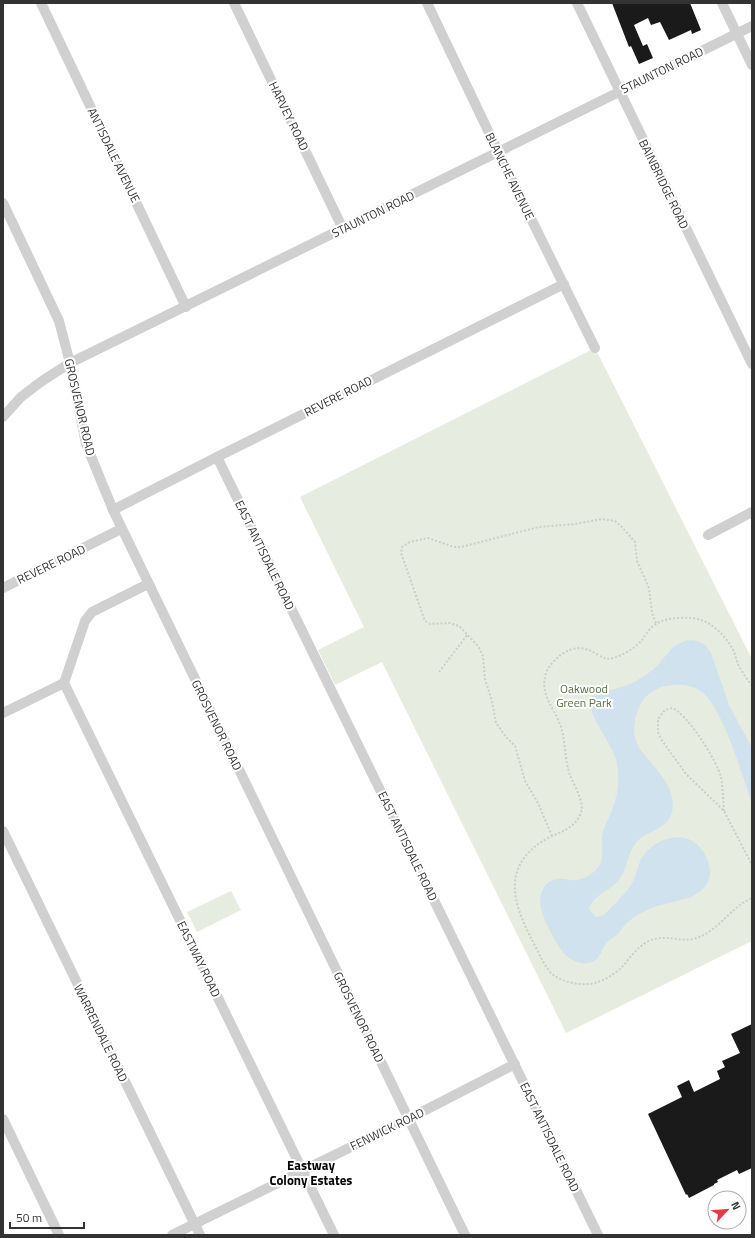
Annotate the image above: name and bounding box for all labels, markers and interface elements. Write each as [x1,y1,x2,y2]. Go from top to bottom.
street label: STAUNTON ROAD [617,42,707,98]
street label: HARVEY ROAD [264,78,314,154]
street label: ANTISDALE AVENUE [83,104,145,206]
street label: BLANCHE AVENUE [481,129,540,223]
street label: BAINBRIDGE ROAD [634,136,694,232]
street label: STAUNTON ROAD [328,186,418,242]
street label: GROSVENOR ROAD [60,357,100,458]
street label: REVERE ROAD [301,371,376,421]
street label: EAST ANTISDALE ROAD [230,497,300,613]
street label: REVERE ROAD [13,539,89,589]
street label: GROSVENOR ROAD [187,676,247,774]
park label: Oakwood Green Park [556,679,612,712]
street label: EAST ANTISDALE ROAD [373,788,443,904]
street label: EASTWAY ROAD [172,918,226,1001]
street label: GROSVENOR ROAD [329,968,389,1066]
street label: WARRENDALE ROAD [69,981,133,1085]
street label: EAST ANTISDALE ROAD [515,1079,585,1195]
street label: FENWICK ROAD [347,1103,428,1155]
district label: Eastway Colony Estates [270,1155,353,1190]
north arrow [707,1190,747,1230]
text: N [727,1199,745,1213]
scale bar [10,1204,84,1230]
text: 50 m [16,1208,42,1227]

